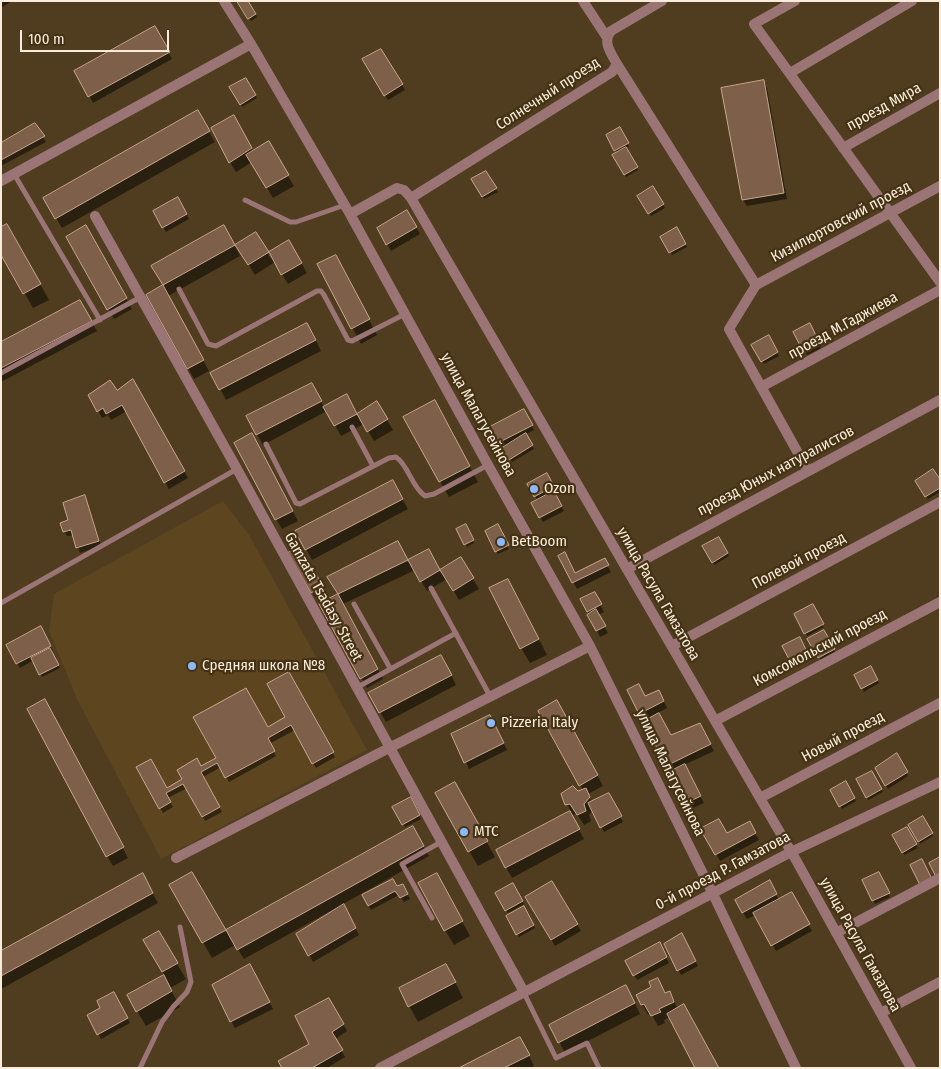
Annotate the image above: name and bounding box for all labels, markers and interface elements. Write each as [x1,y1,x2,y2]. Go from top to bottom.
scale bar [22,20,171,52]
text: 100 m [28,30,65,48]
street label: Солнечный проезд [493,54,603,134]
street label: проезд Мира [844,79,924,135]
street label: Кизилюртовский проезд [768,177,914,267]
street label: проезд М.Гаджиева [785,288,901,364]
street label: улица Малагусейнова [436,350,520,480]
street label: проезд Юных натуралистов [694,422,858,520]
place label: Ozon [544,480,575,498]
marker: Ozon [528,483,540,495]
street label: улица Расула Гамзатова [612,524,704,664]
street label: Gamzata Tsadasy Street [280,529,366,665]
street label: Полевой проезд [749,529,849,593]
place label: BetBoom [511,533,567,551]
marker: BetBoom [495,536,507,548]
street label: Комсомольский проезд [750,605,890,691]
place label: Средняя школа №8 [202,657,325,675]
marker: Средняя школа №8 [186,660,198,672]
street label: улица Малагусейнова [631,707,709,839]
street label: Новый проезд [799,708,887,766]
place label: Pizzeria Italy [501,714,578,732]
marker: Pizzeria Italy [485,717,497,729]
place label: МТС [474,823,498,841]
marker: МТС [458,826,470,838]
street label: 0-й проезд Р. Гамзатова [653,828,793,914]
street label: улица Расула Гамзатова [816,875,904,1015]

